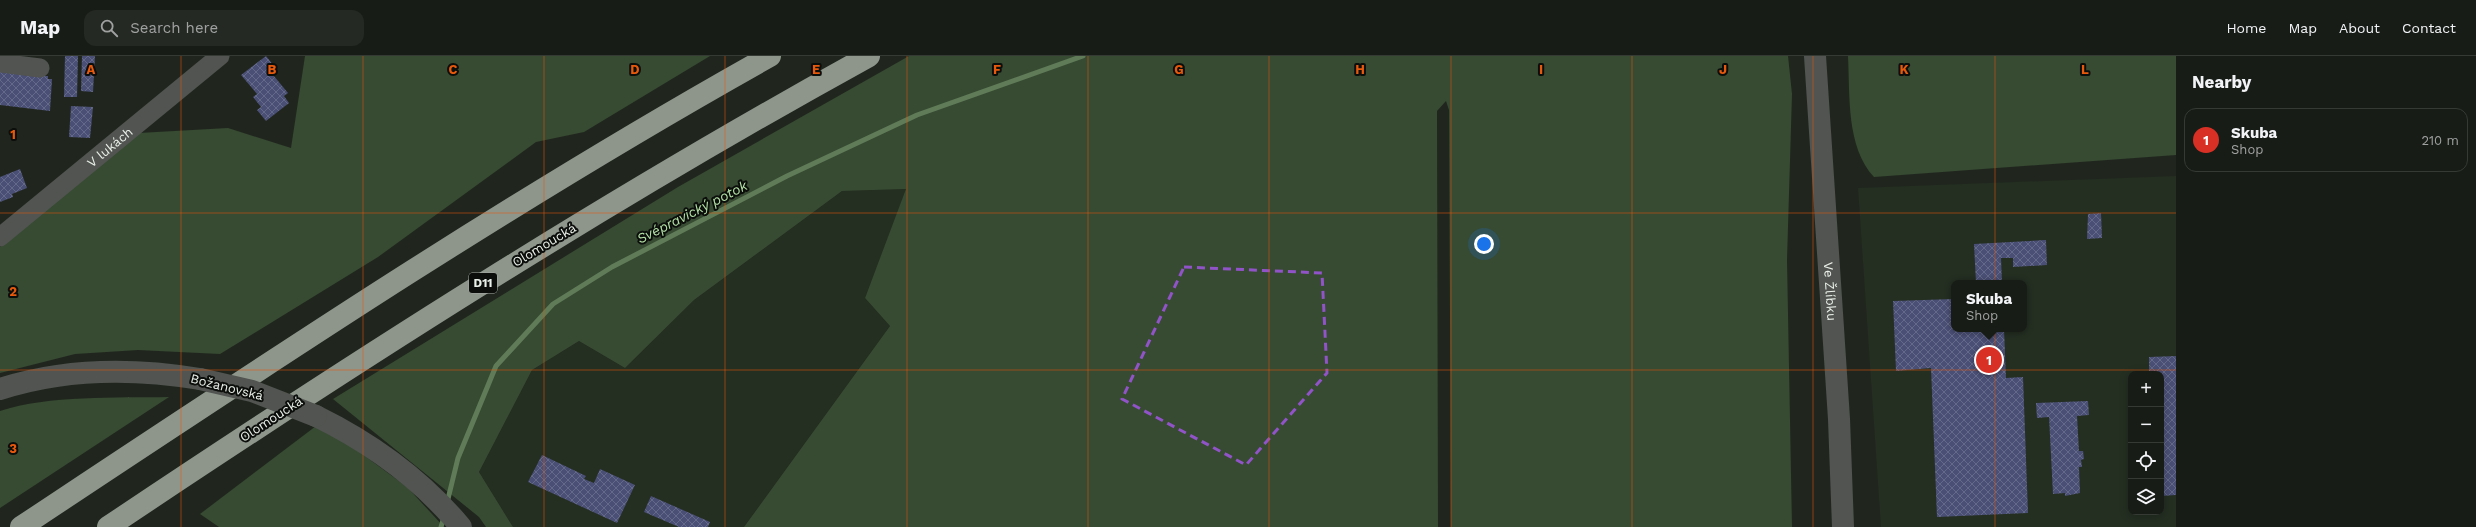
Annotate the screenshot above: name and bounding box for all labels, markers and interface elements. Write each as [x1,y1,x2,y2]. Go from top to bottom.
search box [84,10,364,46]
text: Map [20,16,60,39]
icon: search [98,17,120,39]
text: Search here [130,19,218,37]
text: Home [2226,20,2266,36]
text: Map [2288,20,2317,36]
text: About [2339,20,2380,36]
text: Contact [2402,20,2456,36]
text: A [87,62,96,77]
text: B [268,62,277,77]
text: C [449,62,458,77]
text: D [630,62,640,77]
text: E [812,62,820,77]
text: F [993,62,1001,77]
text: G [1174,62,1184,77]
text: H [1355,62,1365,77]
text: I [1539,62,1543,77]
text: J [1719,62,1727,77]
text: K [1899,62,1909,77]
text: L [2081,62,2089,77]
text: Nearby [2192,72,2251,92]
street label: V lukách [84,124,135,170]
text: Skuba [2231,124,2277,142]
text: 1 [10,127,16,142]
text: 1 [2203,133,2209,148]
text: 210 m [2421,133,2459,148]
text: Shop [2231,142,2263,157]
water label: Svépravický potok [634,177,750,247]
street label: Olomoucká [509,220,579,270]
your location [1474,234,1494,254]
street label: Ve Žlíbku [1821,262,1840,321]
road number: D11 [469,273,497,293]
popup [1951,280,2027,332]
text: 2 [9,284,17,299]
text: Skuba [1966,290,2012,308]
text: Shop [1966,308,1998,323]
pin: 1 [1976,345,2002,375]
street label: Božanovská [189,371,266,403]
map controls [2128,371,2164,515]
button: + [2128,371,2164,407]
street label: Olomoucká [237,393,306,445]
button: − [2128,407,2164,443]
text: 3 [9,441,17,456]
button: locate [2128,443,2164,479]
button: layers [2128,479,2164,515]

